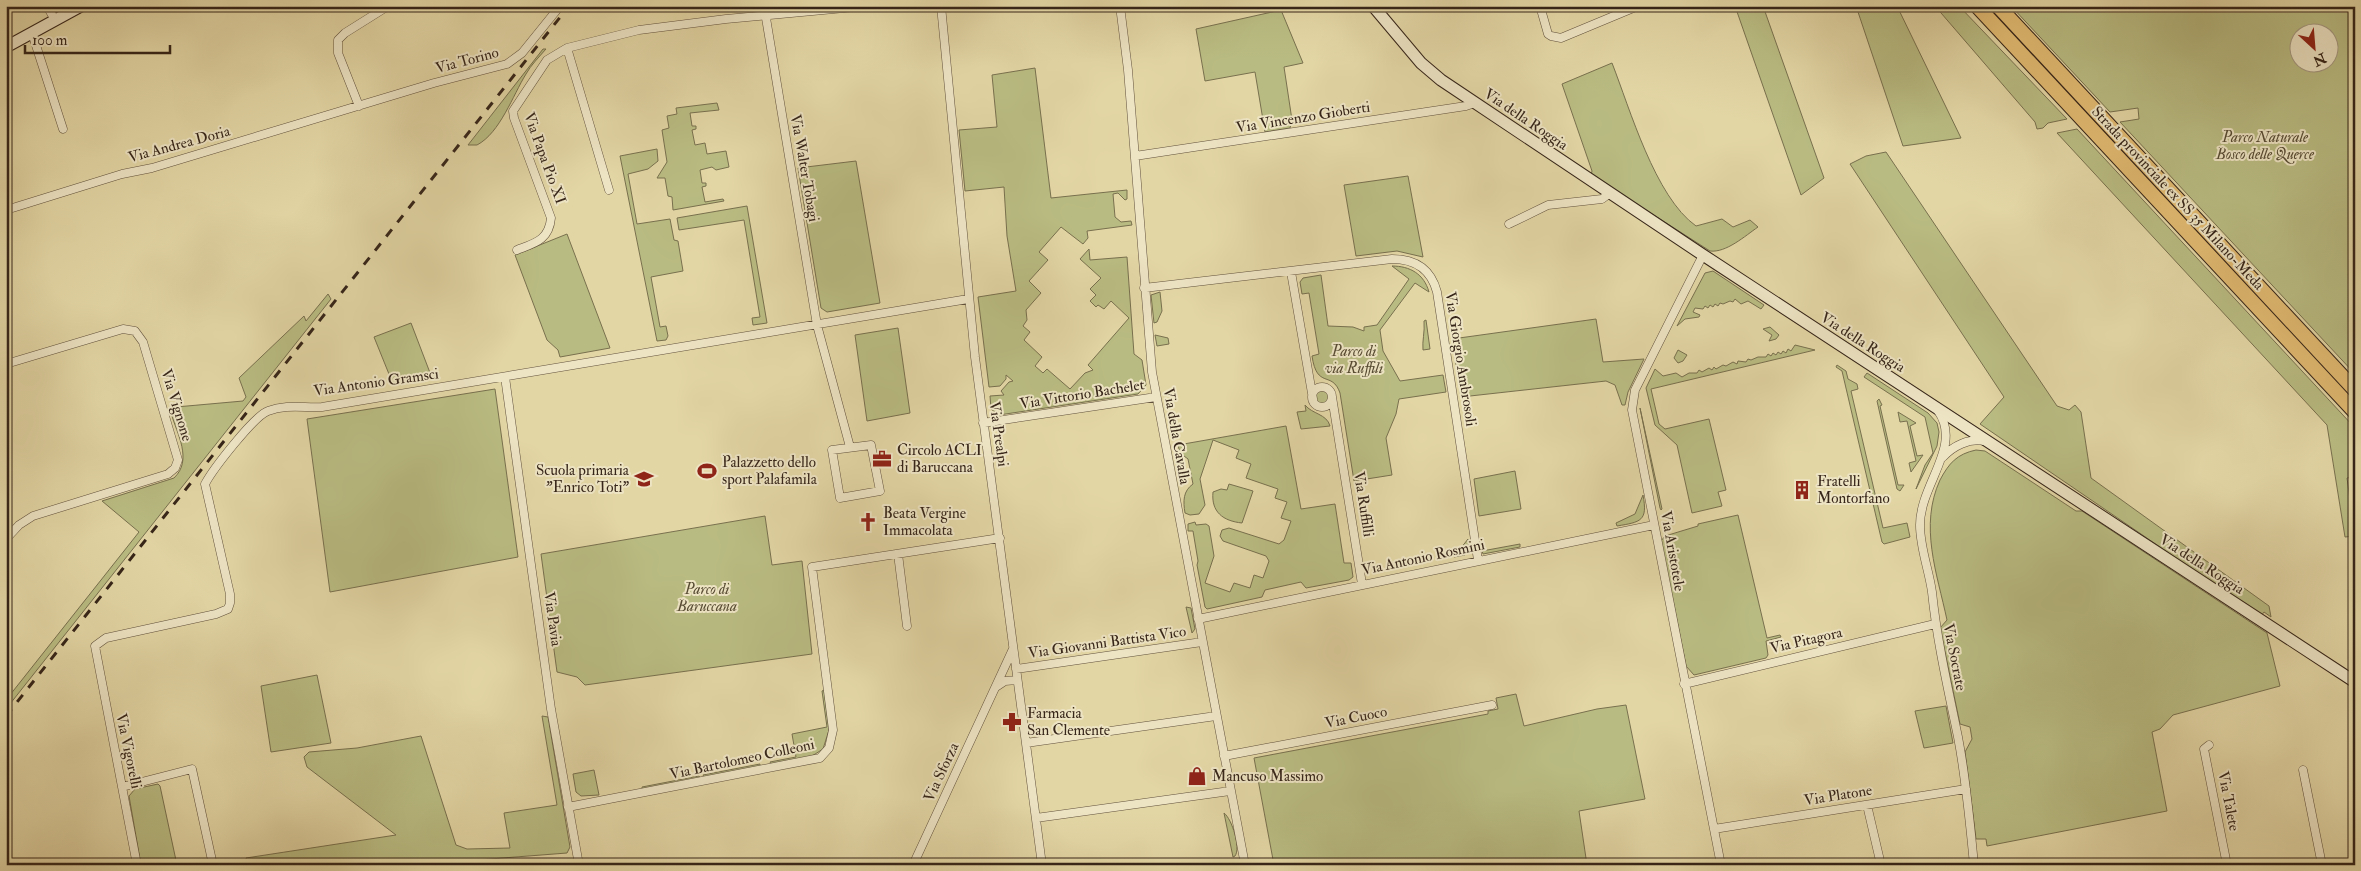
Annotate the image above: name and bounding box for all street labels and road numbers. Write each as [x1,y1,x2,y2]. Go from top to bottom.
street label: Via Torino [433,43,501,78]
street label: Via della Roggia [1480,84,1572,155]
street label: Via Vincenzo Gioberti [1235,98,1372,137]
street label: Strada provinciale ex SS 35 Milano-Meda [2087,102,2269,296]
street label: Via Papa Pio XI [518,110,570,207]
street label: Via Walter Tobagi [786,113,823,223]
street label: Via Andrea Doria [126,122,233,167]
street label: Via Giorgio Ambrosoli [1440,290,1481,428]
street label: Via della Roggia [1817,308,1909,377]
street label: Via Antonio Gramsci [312,364,440,401]
street label: Via Vignone [157,367,197,444]
street label: Via Vittorio Bachelet [1018,375,1146,414]
street label: Via della Cavalla [1159,386,1194,487]
street label: Via Prealpi [984,400,1012,468]
street label: Via Ruffilli [1349,470,1378,538]
street label: Via Aristotele [1656,509,1689,593]
street label: Via della Roggia [2156,530,2248,599]
street label: Via Antonio Rosmini [1360,535,1486,580]
street label: Via Pavia [539,591,566,648]
street label: Via Giovanni Battista Vico [1027,622,1187,663]
street label: Via Socrate [1939,622,1970,692]
street label: Via Pitagora [1768,623,1845,658]
street label: Via Cuoco [1323,702,1389,733]
street label: Via Vigorelli [111,712,146,791]
street label: Via Bartolomeo Colleoni [668,735,816,784]
street label: Via Sforza [919,739,964,805]
street label: Via Talete [2213,769,2244,833]
street label: Via Platone [1803,781,1873,810]

